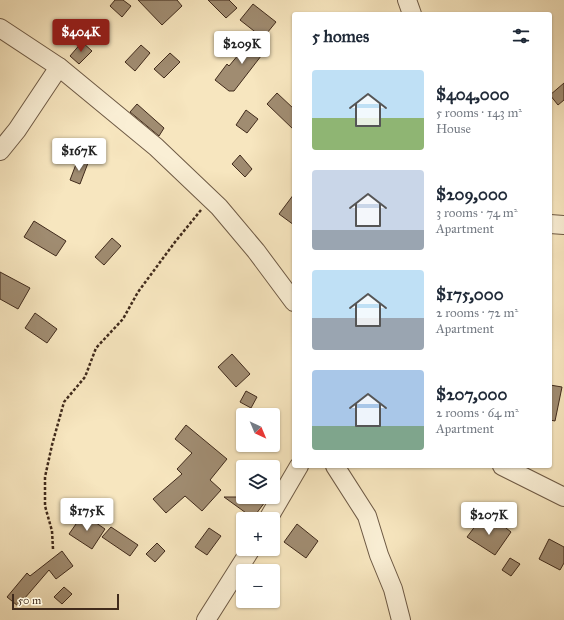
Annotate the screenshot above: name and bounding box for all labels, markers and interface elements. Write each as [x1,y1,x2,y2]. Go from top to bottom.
pin: $404K [53,19,109,53]
text: $404K [61,24,101,40]
icon: filters [510,25,532,47]
text: 5 homes [312,26,369,47]
pin: $209K [214,31,270,65]
text: $209K [223,36,261,52]
text: $404,000 [436,84,510,105]
icon: home [344,86,392,134]
text: 5 rooms · 143 m² [436,105,522,121]
text: House [436,121,471,137]
pin: $167K [51,138,107,172]
text: $167K [61,143,97,159]
text: $209,000 [436,184,508,205]
icon: home [344,186,392,234]
text: 3 rooms · 74 m² [436,205,518,221]
text: Apartment [436,221,494,237]
text: $175,000 [436,284,504,305]
icon: home [344,286,392,334]
text: 2 rooms · 72 m² [436,305,518,321]
text: Apartment [436,321,494,337]
text: $207,000 [436,384,507,405]
icon: home [344,386,392,434]
text: 2 rooms · 64 m² [436,405,519,421]
north arrow [236,408,280,452]
map controls [236,408,280,608]
text: Apartment [436,421,494,437]
button: layers [236,460,280,504]
pin: $175K [59,498,115,532]
pin: $207K [461,502,517,536]
text: $175K [69,503,105,519]
text: $207K [470,507,508,523]
button: + [236,512,280,556]
button: − [236,564,280,608]
scale bar [12,592,119,611]
text: 50 m [18,594,41,607]

